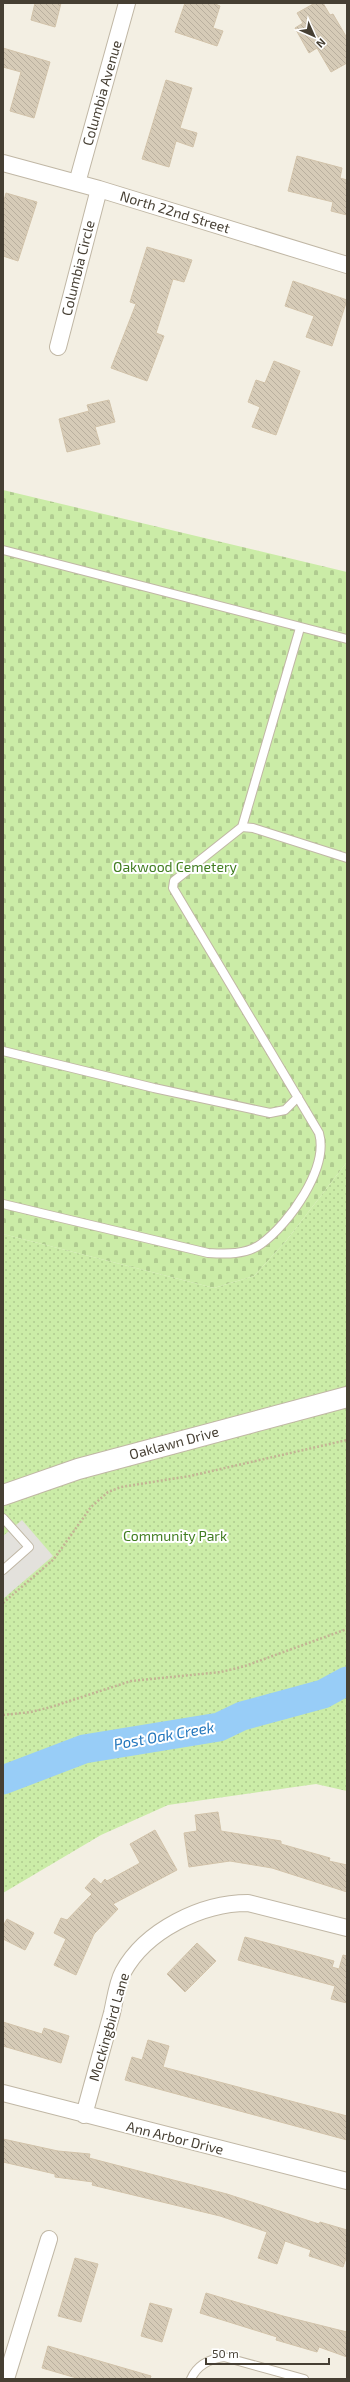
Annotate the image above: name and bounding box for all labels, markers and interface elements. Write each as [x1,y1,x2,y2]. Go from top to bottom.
north arrow [294,16,334,56]
text: N [314,36,329,51]
street label: Columbia Avenue [78,38,125,148]
street label: North 22nd Street [118,187,232,236]
street label: Columbia Circle [57,218,98,317]
park label: Oakwood Cemetery [113,858,238,875]
street label: Oaklawn Drive [127,1422,221,1463]
park label: Community Park [123,1527,227,1544]
water label: Post Oak Creek [112,1717,216,1753]
street label: Mockingbird Lane [85,1971,132,2083]
street label: Ann Arbor Drive [125,2117,226,2158]
scale bar [206,2340,329,2366]
text: 50 m [212,2346,239,2360]

